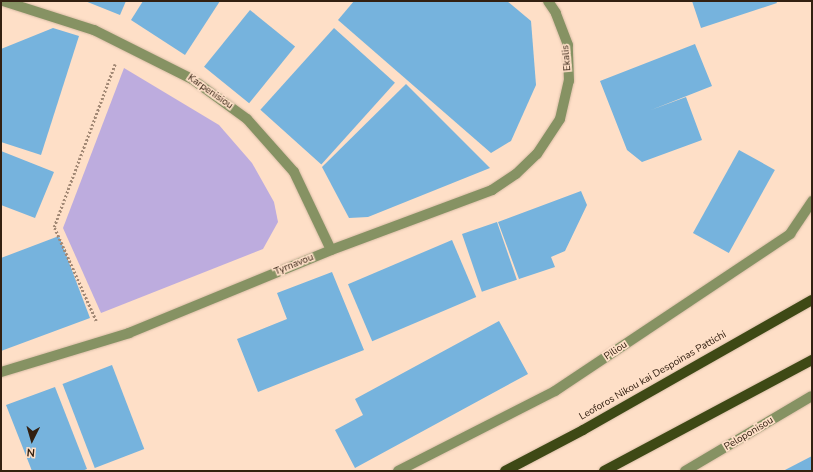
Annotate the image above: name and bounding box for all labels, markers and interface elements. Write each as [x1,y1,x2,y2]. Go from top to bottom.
street label: Ekalis [560,44,574,72]
street label: Karpenisiou [185,72,235,112]
street label: Tyrnavou [273,252,315,278]
street label: Leoforos Nikou kai Despoinas Pattichi [577,329,729,423]
street label: Piliou [602,339,630,363]
street label: Peloponisou [722,415,776,453]
north arrow [12,420,52,460]
text: N [26,445,36,460]

